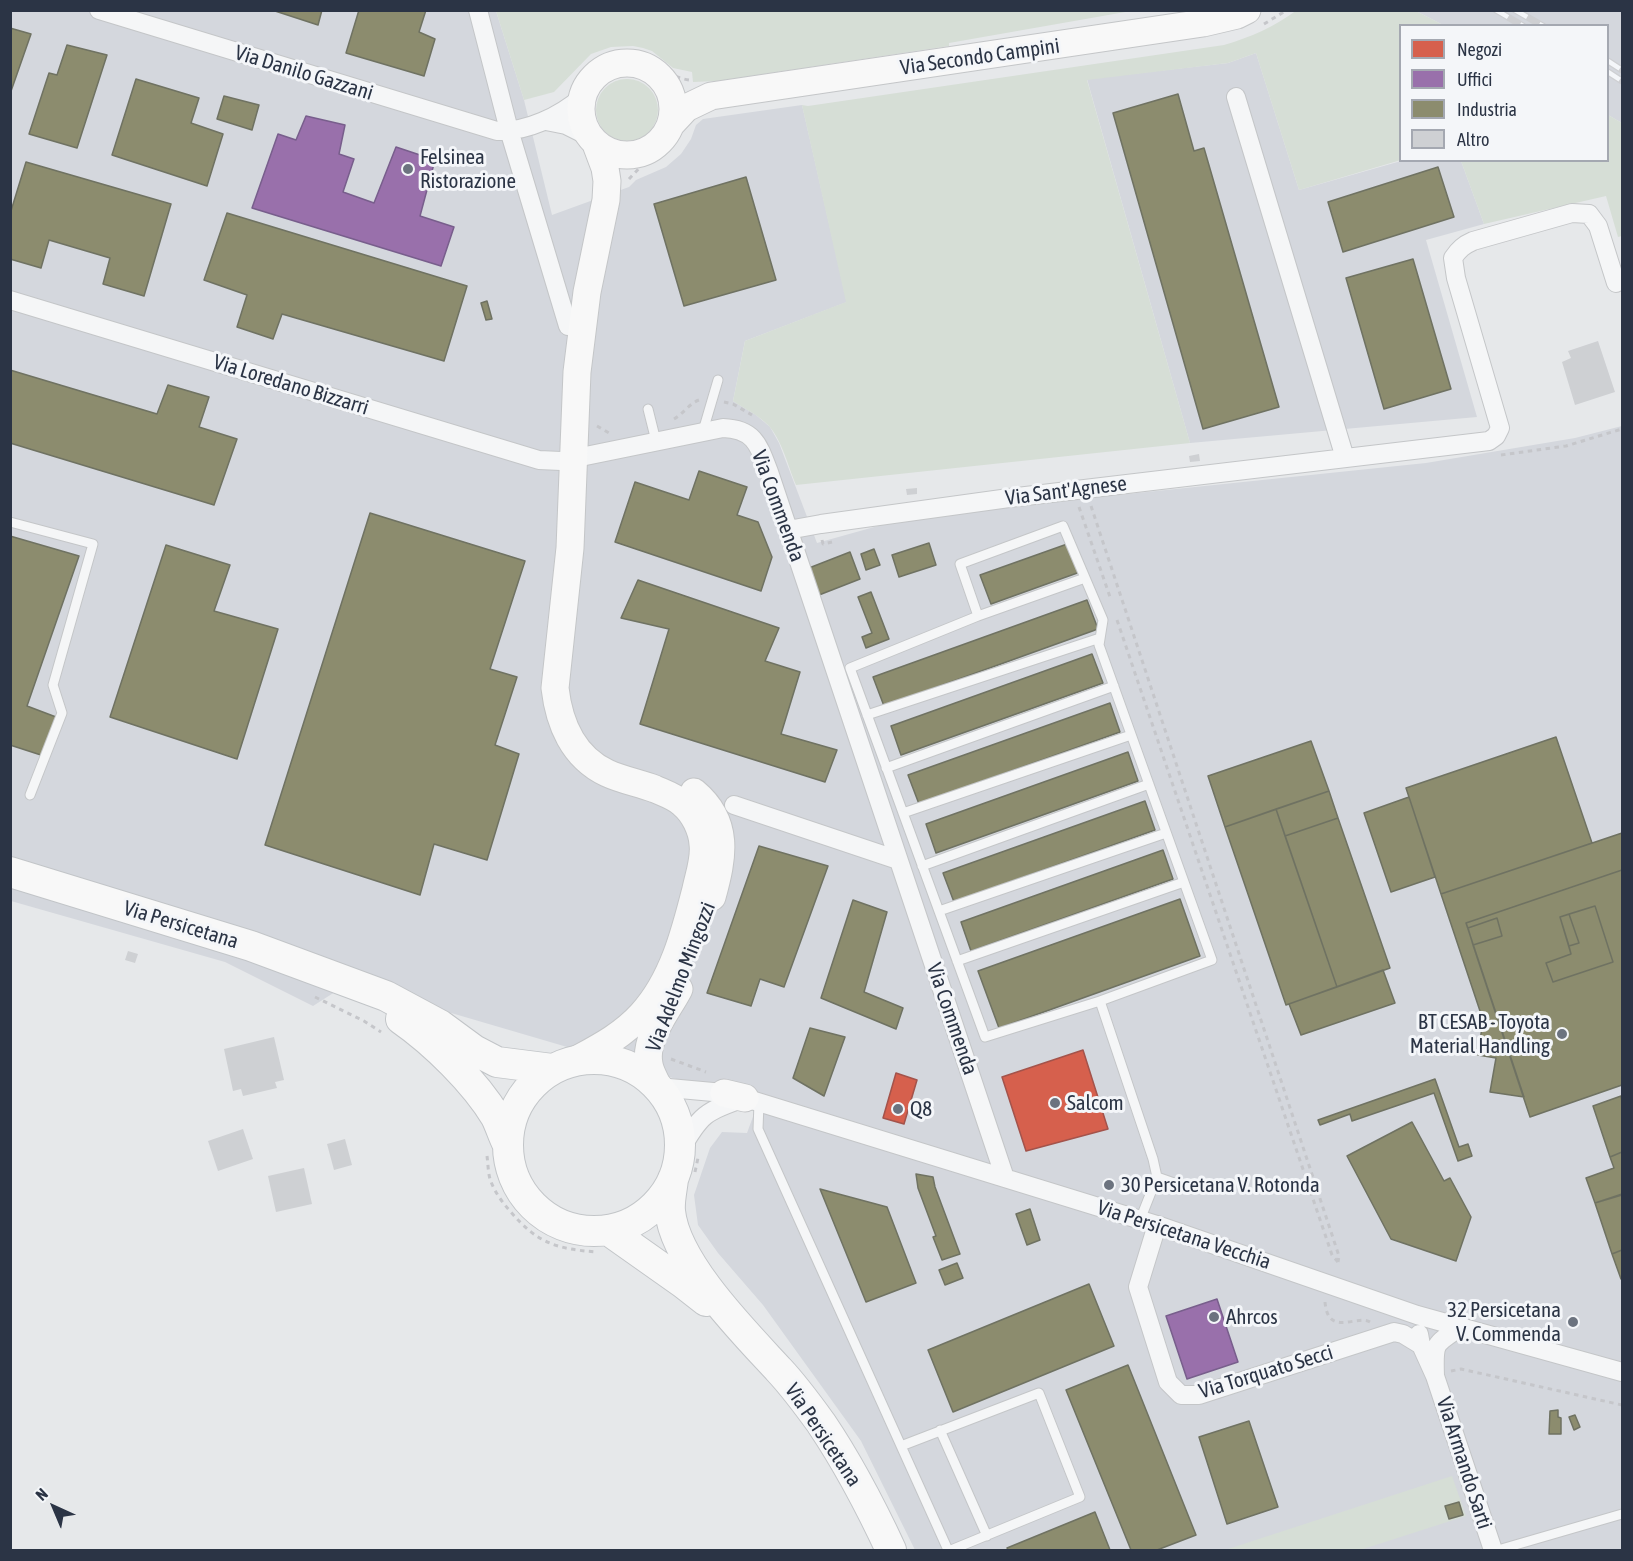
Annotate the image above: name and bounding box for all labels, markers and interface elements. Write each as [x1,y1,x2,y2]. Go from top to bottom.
legend [1399,24,1609,162]
street label: Via Secondo Campini [899,33,1061,81]
text: Negozi [1457,39,1502,60]
street label: Via Danilo Gazzani [232,40,376,106]
text: Uffici [1457,69,1492,90]
text: Industria [1457,99,1517,120]
text: Altro [1457,129,1490,150]
place label: Felsinea Ristorazione [420,144,516,194]
marker: Felsinea Ristorazione [401,162,415,176]
street label: Via Loredano Bizzarri [210,349,372,421]
street label: Via Commenda [746,447,810,565]
street label: Via Sant'Agnese [1004,471,1128,511]
street label: Via Persicetana [120,896,242,954]
street label: Via Adelmo Mingozzi [641,899,721,1055]
street label: Via Commenda [921,960,983,1078]
place label: BT CESAB - Toyota Material Handling [1410,1009,1550,1059]
marker: BT CESAB - Toyota Material Handling [1555,1027,1569,1041]
place label: Salcom [1067,1090,1124,1116]
place label: Q8 [910,1096,932,1122]
marker: Salcom [1048,1096,1062,1110]
marker: Q8 [891,1102,905,1116]
place label: 30 Persicetana V. Rotonda [1121,1172,1320,1198]
marker: 30 Persicetana V. Rotonda [1102,1178,1116,1192]
street label: Via Persicetana Vecchia [1094,1195,1274,1275]
place label: 32 Persicetana V. Commenda [1447,1297,1561,1347]
place label: Ahrcos [1226,1304,1278,1330]
marker: Ahrcos [1207,1310,1221,1324]
marker: 32 Persicetana V. Commenda [1566,1315,1580,1329]
street label: Via Torquato Secci [1196,1340,1336,1404]
street label: Via Persicetana [779,1379,867,1491]
street label: Via Armando Sarti [1431,1394,1497,1532]
north arrow [24,1477,84,1537]
text: N [32,1484,51,1504]

